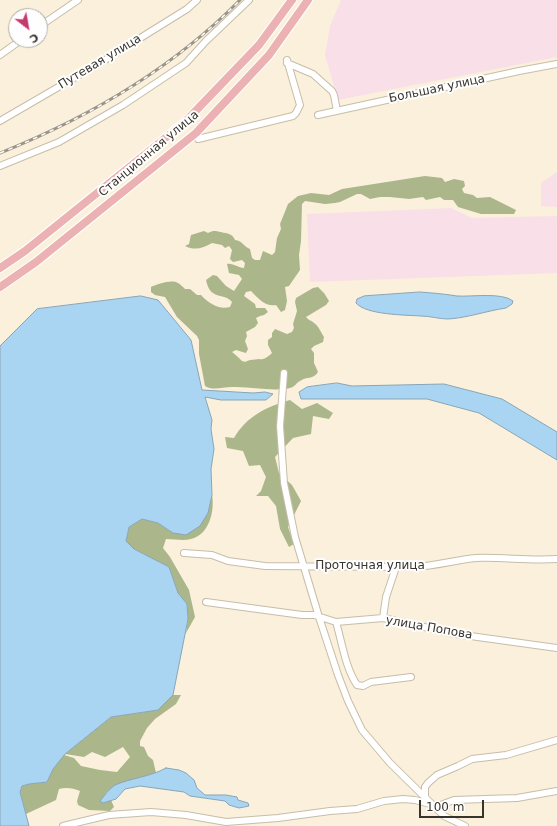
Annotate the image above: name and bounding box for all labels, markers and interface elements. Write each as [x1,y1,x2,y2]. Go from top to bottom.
north arrow [8,8,48,48]
text: С [27,30,41,46]
street label: Путевая улица [56,32,144,92]
street label: Большая улица [388,72,486,106]
street label: Станционная улица [96,108,202,200]
street label: Проточная улица [315,559,425,573]
street label: улица Попова [384,613,474,643]
scale bar [421,792,486,818]
text: 100 m [426,800,464,814]

